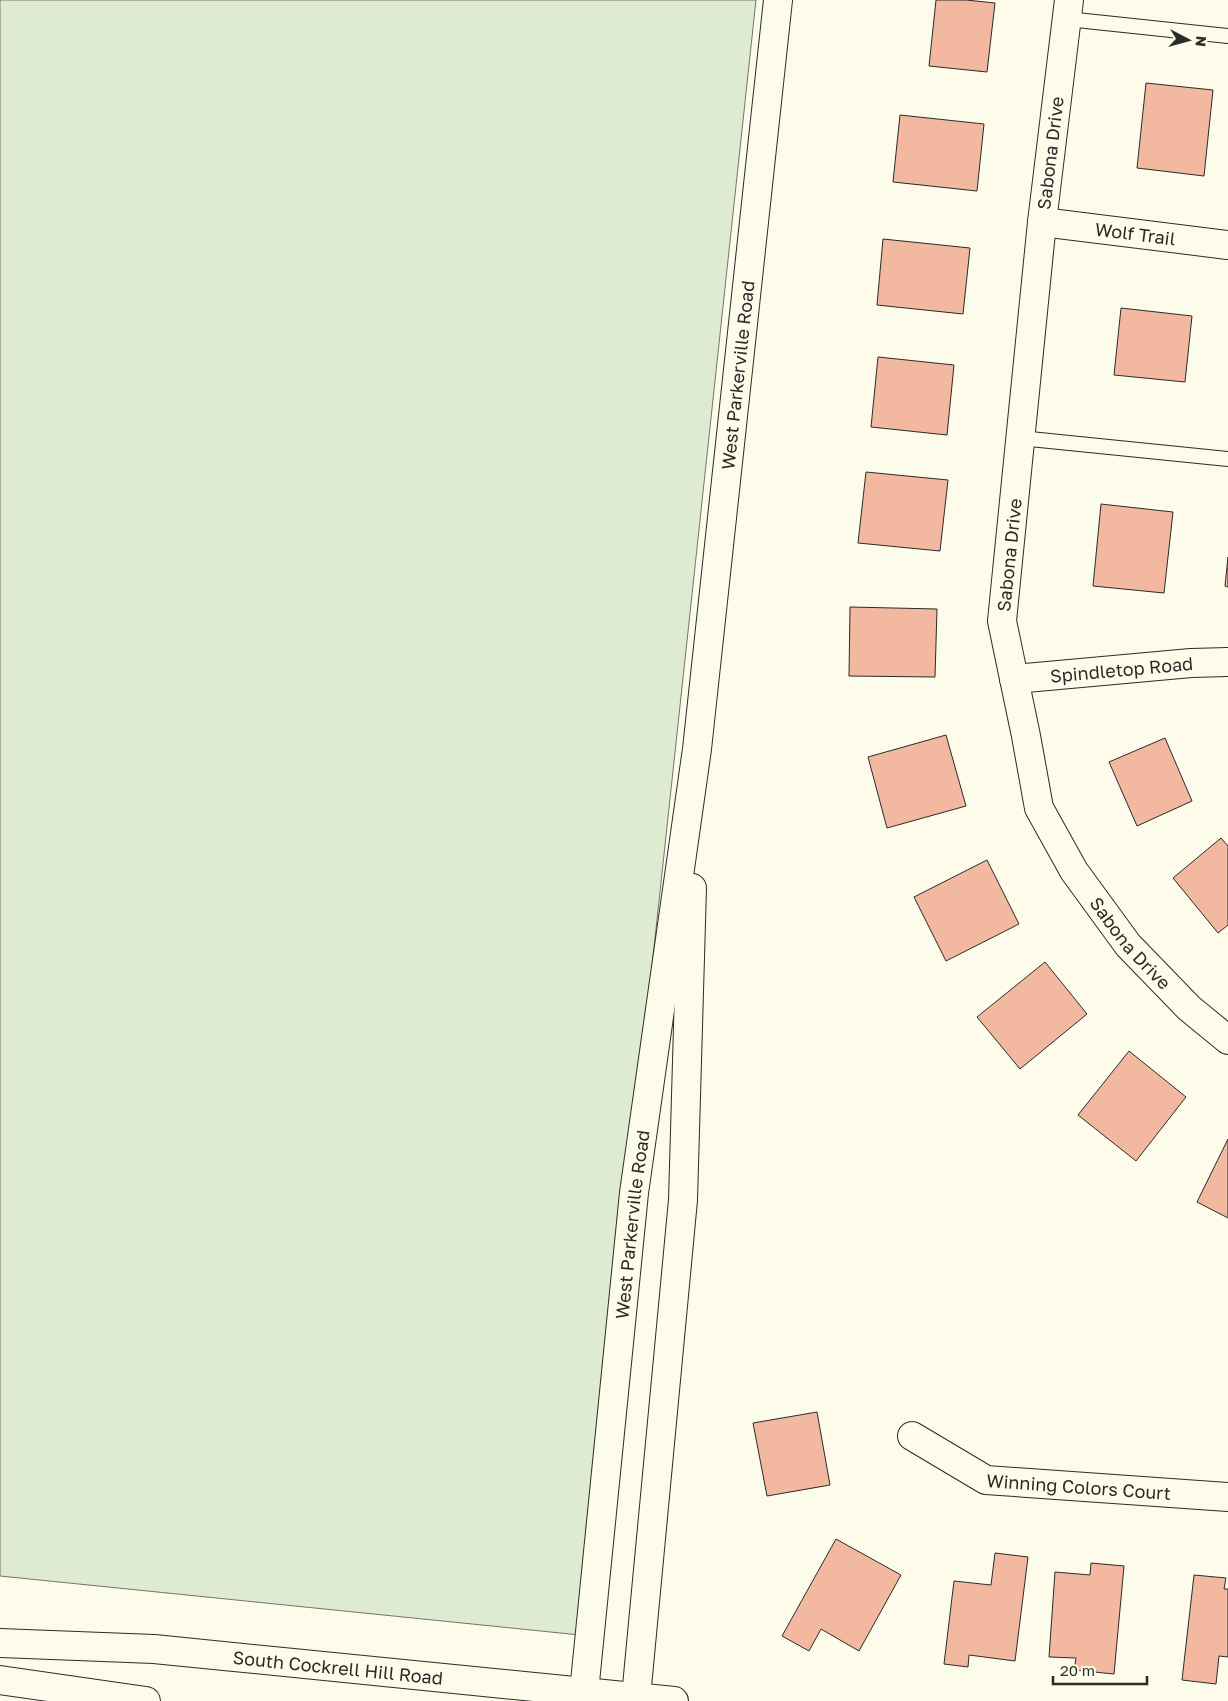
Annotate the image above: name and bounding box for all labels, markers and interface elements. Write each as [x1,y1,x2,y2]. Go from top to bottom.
north arrow [1163,15,1213,65]
text: N [1192,35,1210,48]
street label: Sabona Drive [1032,95,1068,211]
street label: Wolf Trail [1094,218,1177,249]
street label: West Parkerville Road [716,279,759,471]
street label: Sabona Drive [992,497,1026,613]
street label: Spindletop Road [1049,652,1194,687]
street label: Sabona Drive [1086,893,1176,994]
street label: West Parkerville Road [610,1128,654,1320]
street label: Winning Colors Court [986,1469,1172,1504]
street label: South Cockrell Hill Road [232,1646,444,1689]
scale bar [1053,1654,1147,1686]
text: 20 m [1060,1661,1095,1679]

